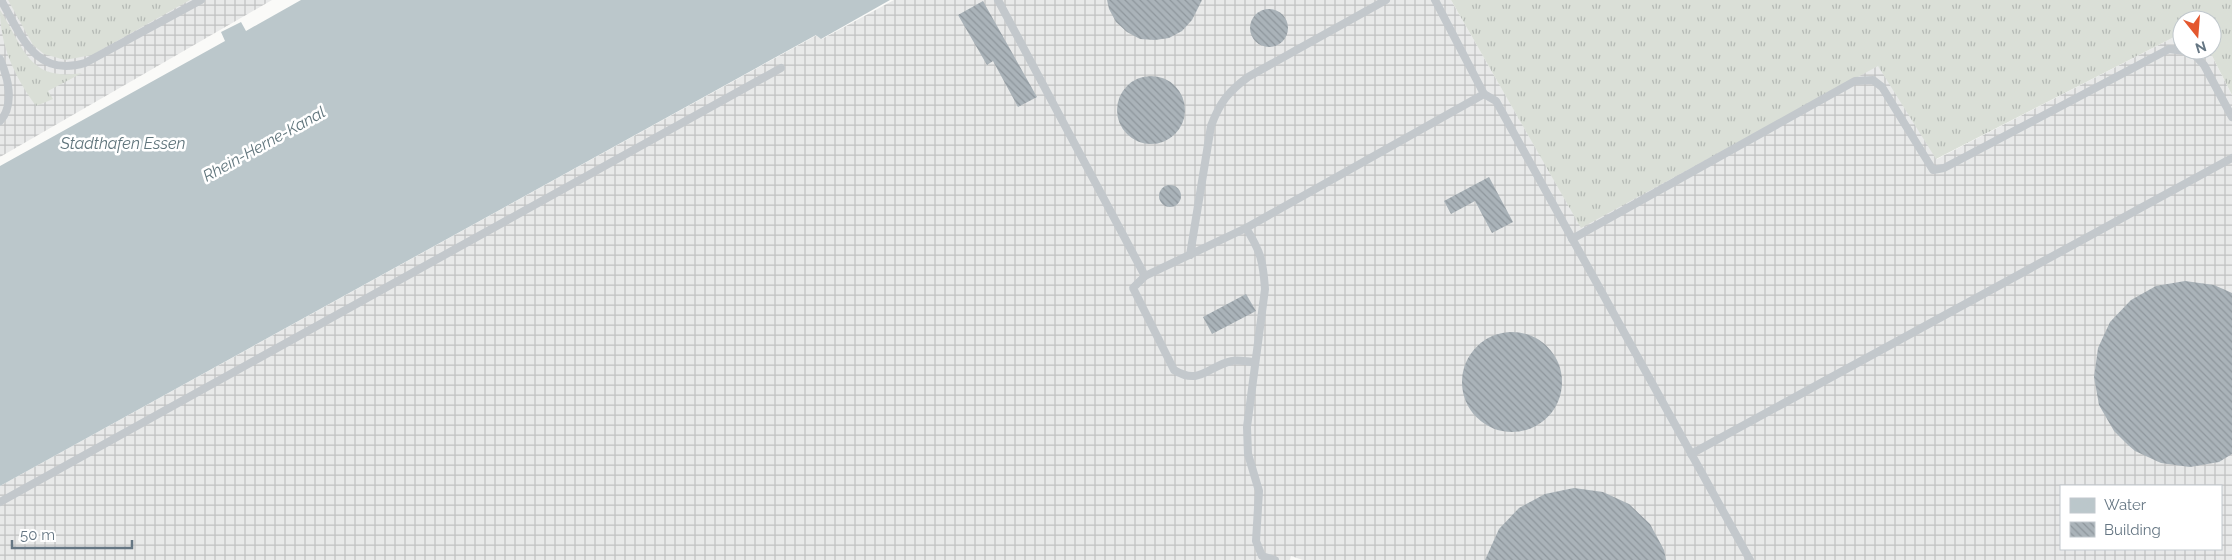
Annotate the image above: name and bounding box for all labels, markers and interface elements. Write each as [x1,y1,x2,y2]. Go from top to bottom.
north arrow [2172,10,2222,60]
text: N [2193,38,2208,57]
water label: Rhein-Herne-Kanal [199,102,329,186]
water label: Stadthafen Essen [59,134,186,153]
legend [2060,485,2222,550]
text: Water [2104,496,2147,514]
scale bar [12,518,132,550]
text: Building [2104,521,2161,539]
text: 50 m [20,526,55,544]

